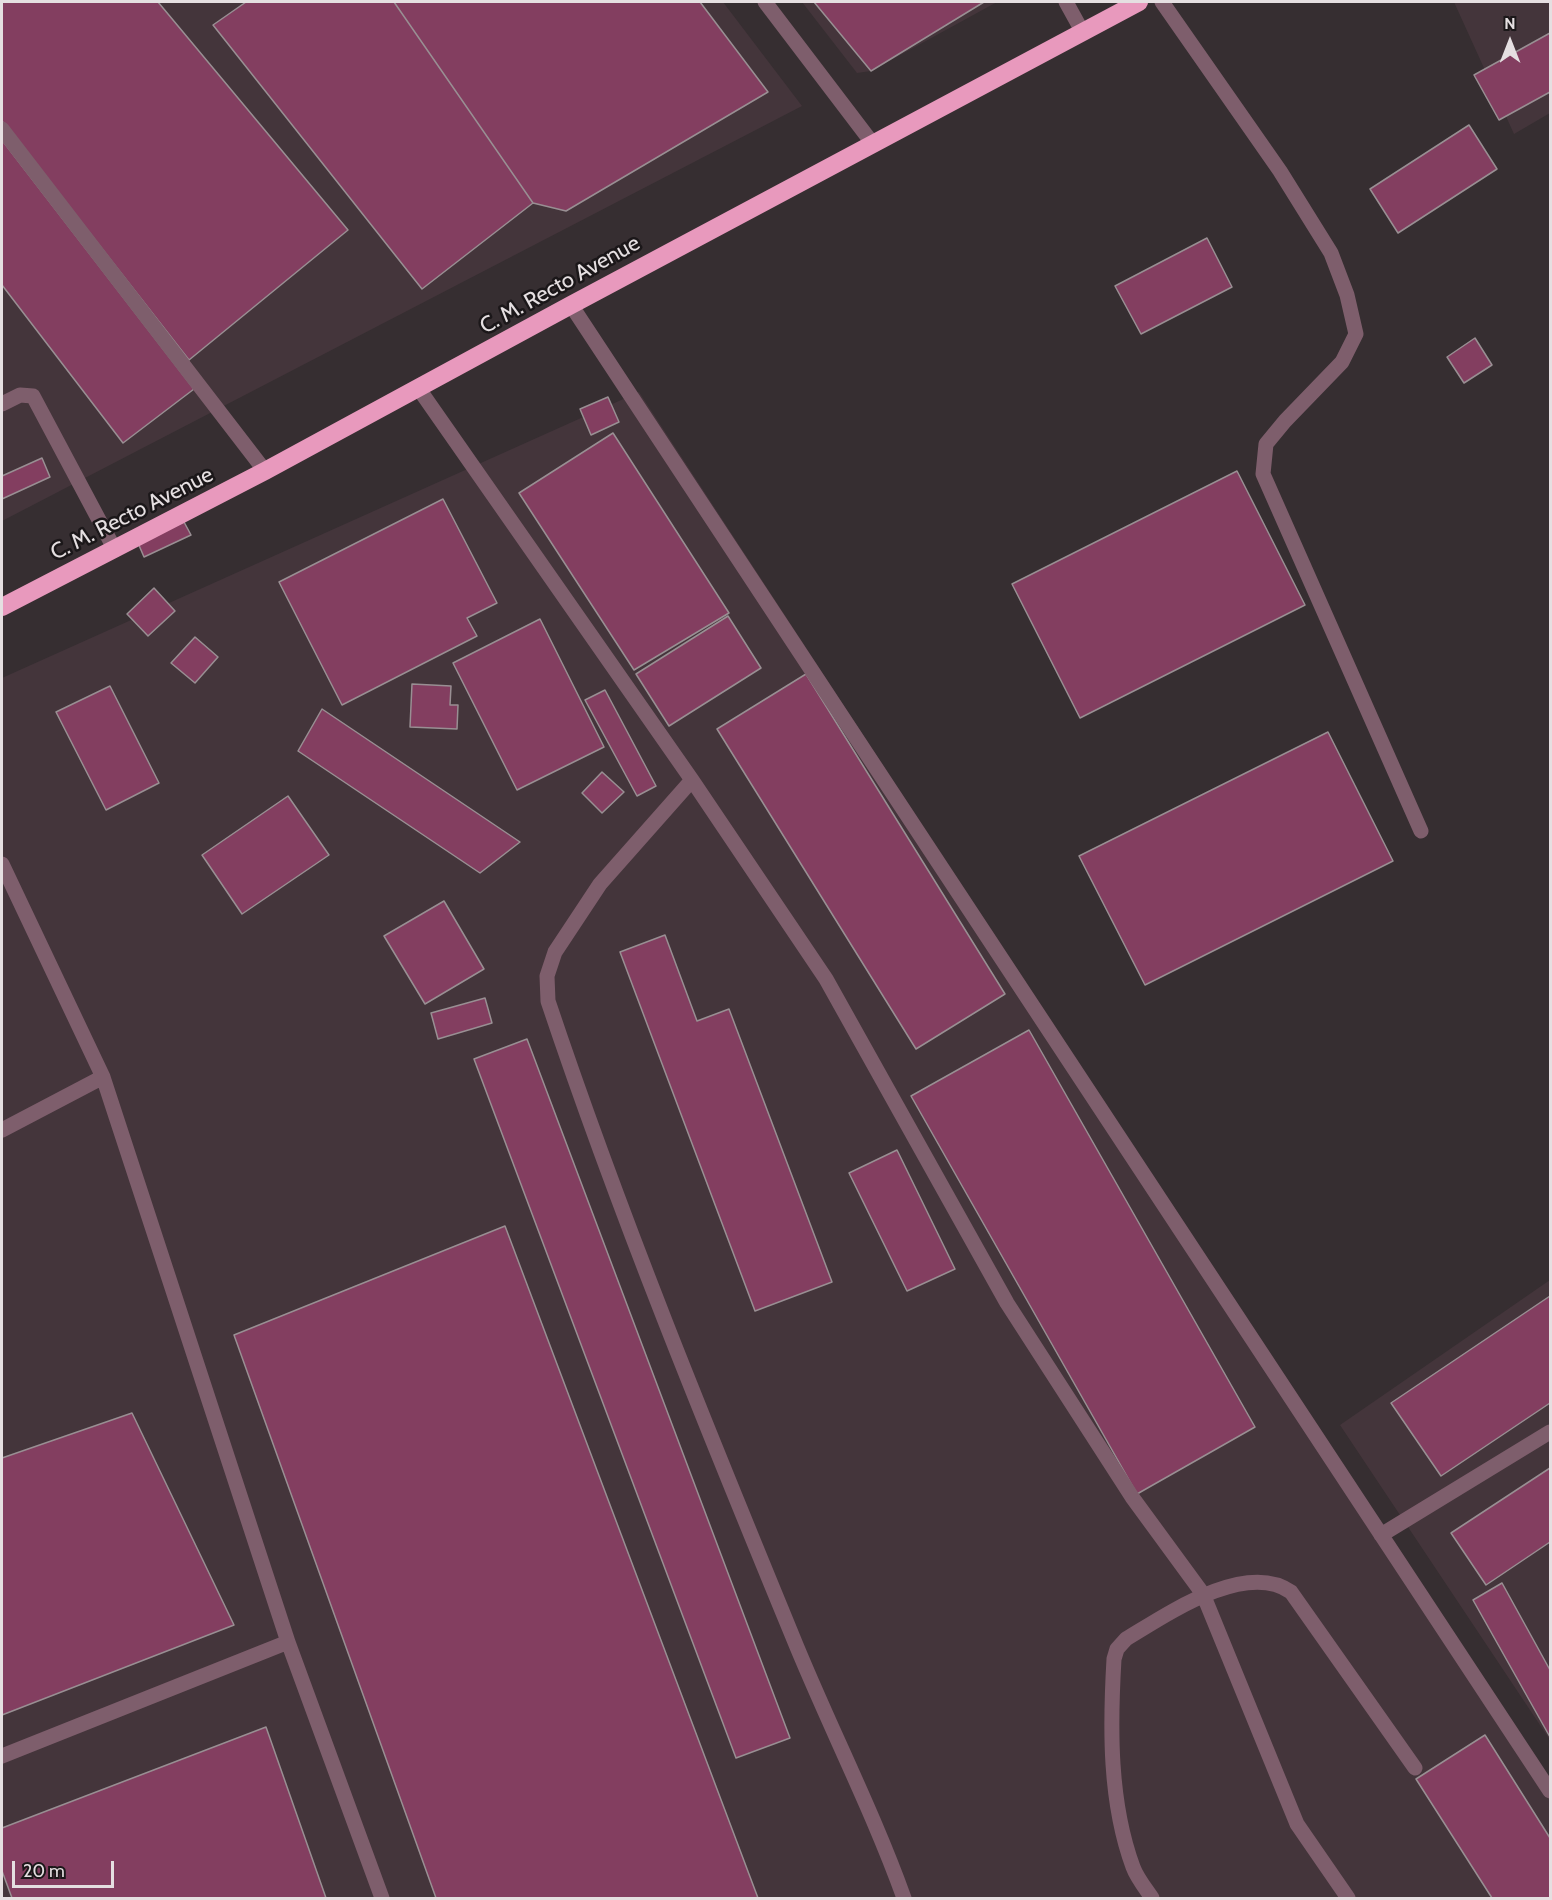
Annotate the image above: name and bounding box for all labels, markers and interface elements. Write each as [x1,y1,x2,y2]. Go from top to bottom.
north arrow [1480,12,1540,72]
text: N [1504,14,1516,33]
street label: C. M. Recto Avenue [475,230,645,340]
street label: C. M. Recto Avenue [46,462,218,566]
scale bar [15,1849,117,1887]
text: 20 m [23,1860,65,1882]

